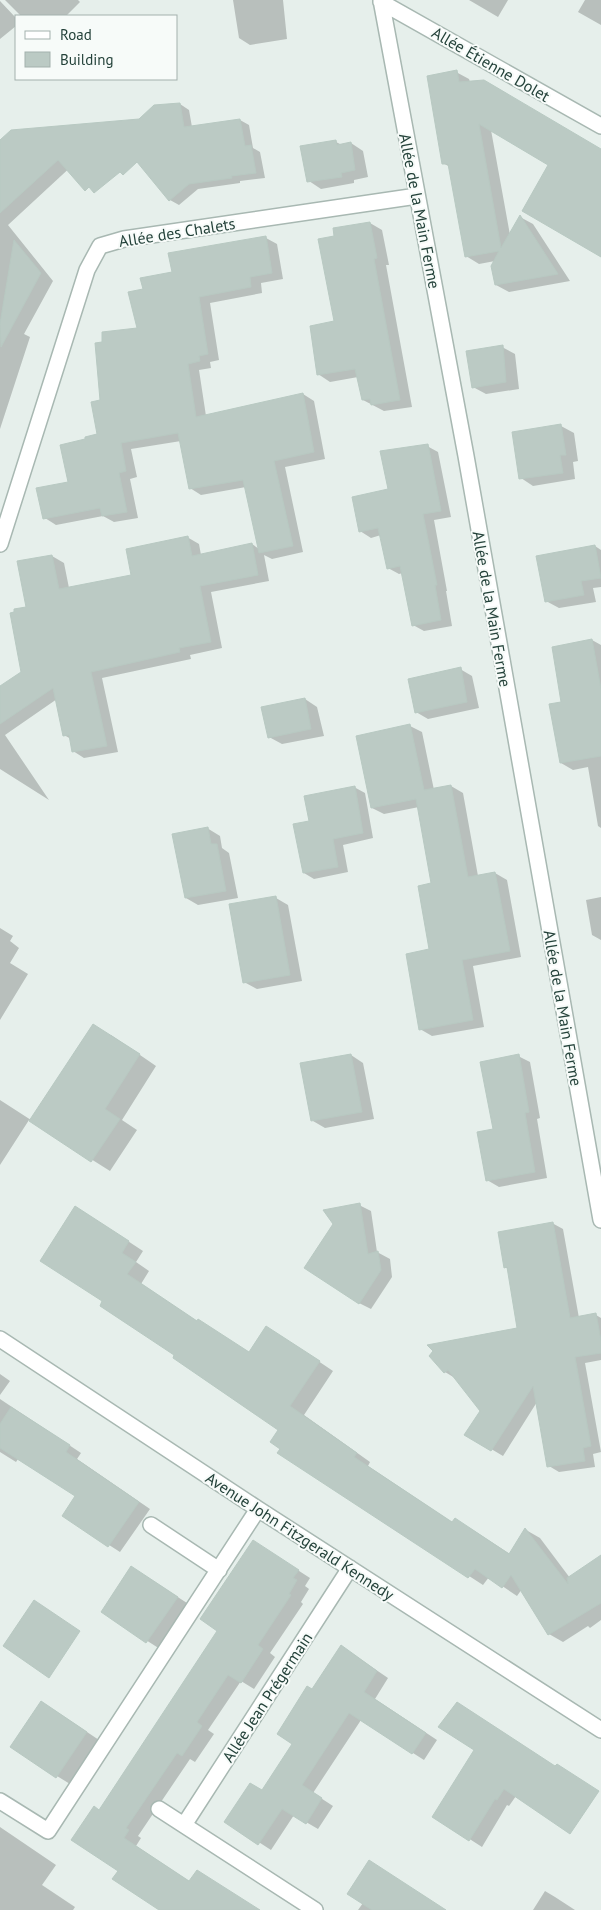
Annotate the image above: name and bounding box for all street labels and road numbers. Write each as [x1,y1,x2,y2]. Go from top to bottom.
street label: Allée Étienne Dolet [429,22,554,106]
street label: Allée de la Main Ferme [395,132,445,290]
street label: Allée des Chalets [117,213,237,251]
street label: Allée de la Main Ferme [468,530,516,688]
street label: Allée de la Main Ferme [539,929,587,1087]
street label: Avenue John Fitzgerald Kennedy [202,1468,398,1605]
street label: Allée Jean Prégermain [218,1628,316,1766]

